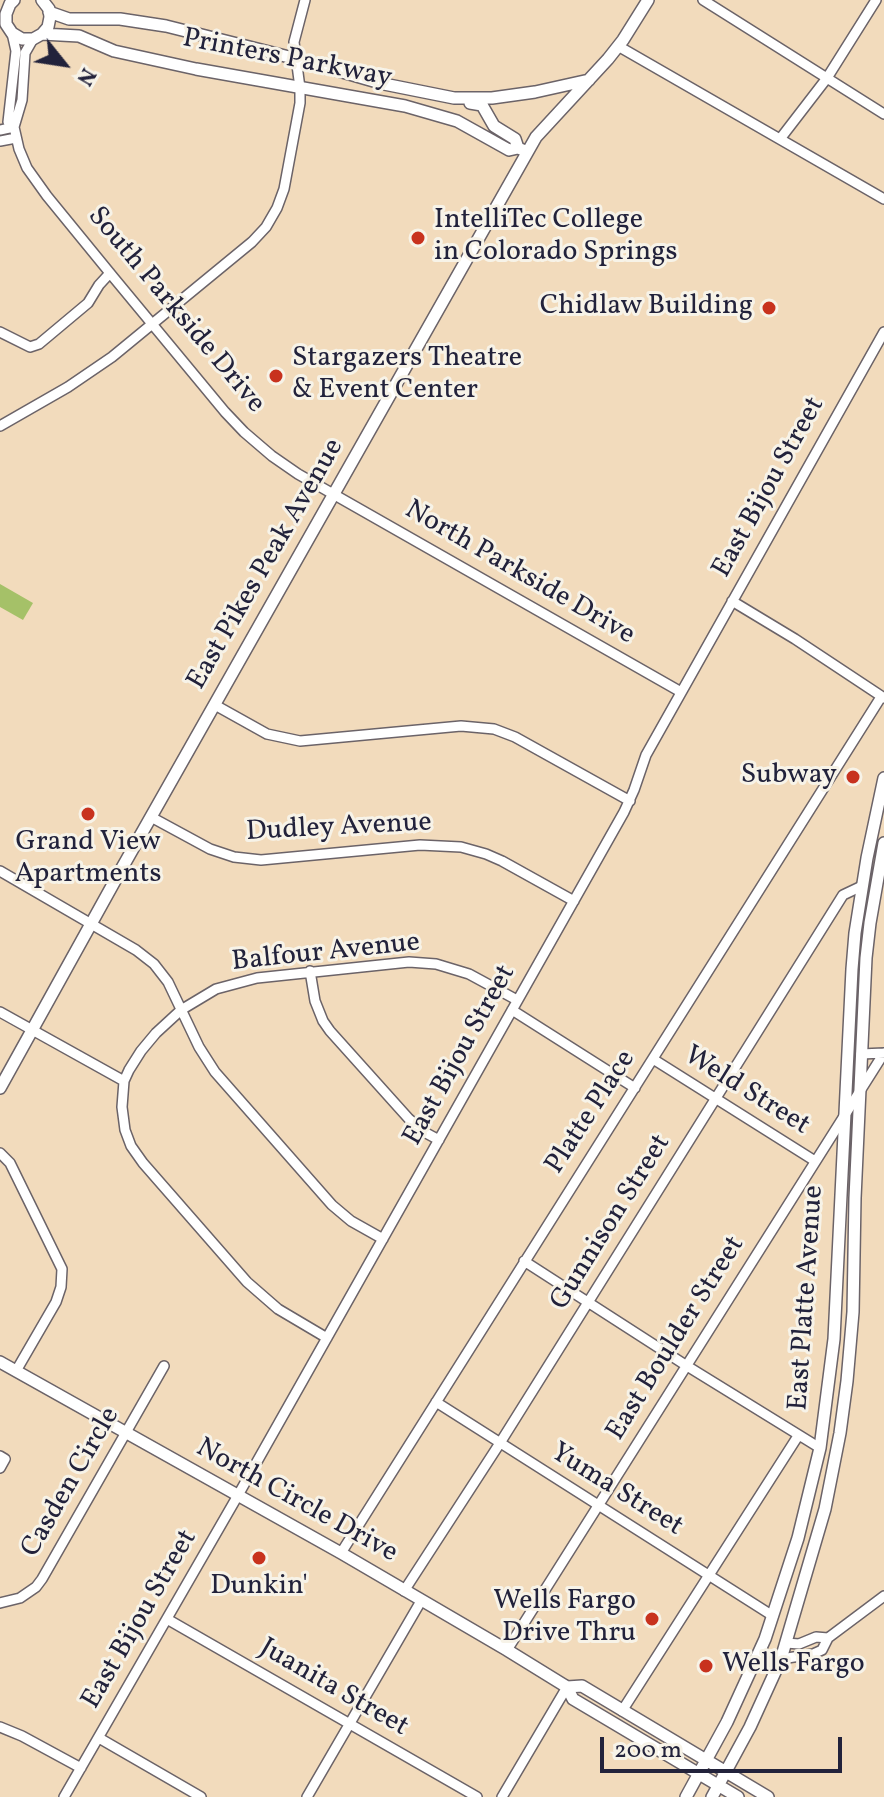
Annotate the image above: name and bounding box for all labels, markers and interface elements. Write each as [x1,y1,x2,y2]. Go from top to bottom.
street label: Printers Parkway [180,23,394,97]
north arrow [24,24,104,104]
text: N [68,62,103,91]
street label: South Parkside Drive [79,201,271,421]
place label: IntelliTec College in Colorado Springs [434,205,678,271]
marker: IntelliTec College in Colorado Springs [409,229,427,247]
place label: Chidlaw Building [540,291,753,325]
marker: Chidlaw Building [760,299,778,317]
place label: Stargazers Theatre & Event Center [292,343,522,409]
marker: Stargazers Theatre & Event Center [267,367,285,385]
street label: East Bijou Street [706,392,834,584]
street label: East Pikes Peak Avenue [181,434,353,696]
street label: North Parkside Drive [398,494,640,654]
place label: Subway [741,760,837,794]
marker: Subway [844,768,862,786]
marker: Grand View Apartments [79,805,97,823]
street label: Dudley Avenue [245,807,433,851]
place label: Grand View Apartments [15,827,161,893]
street label: Balfour Avenue [230,927,422,981]
street label: East Bijou Street [397,960,525,1152]
street label: Weld Street [677,1040,815,1144]
street label: Platte Place [540,1045,644,1181]
street label: Gunnison Street [545,1129,679,1317]
street label: East Platte Avenue [783,1184,833,1412]
street label: East Boulder Street [601,1231,753,1447]
street label: Casden Circle [16,1402,128,1564]
street label: North Circle Drive [189,1433,403,1571]
street label: Yuma Street [544,1437,688,1545]
street label: East Bijou Street [76,1524,206,1716]
marker: Dunkin' [250,1549,268,1567]
place label: Dunkin' [210,1571,308,1605]
place label: Wells Fargo Drive Thru [493,1586,636,1652]
marker: Wells Fargo Drive Thru [643,1610,661,1628]
street label: Juanita Street [252,1633,414,1745]
place label: Wells Fargo [722,1649,865,1683]
marker: Wells Fargo [697,1657,715,1675]
scale bar [604,1721,846,1771]
text: 200 m [614,1734,682,1768]

